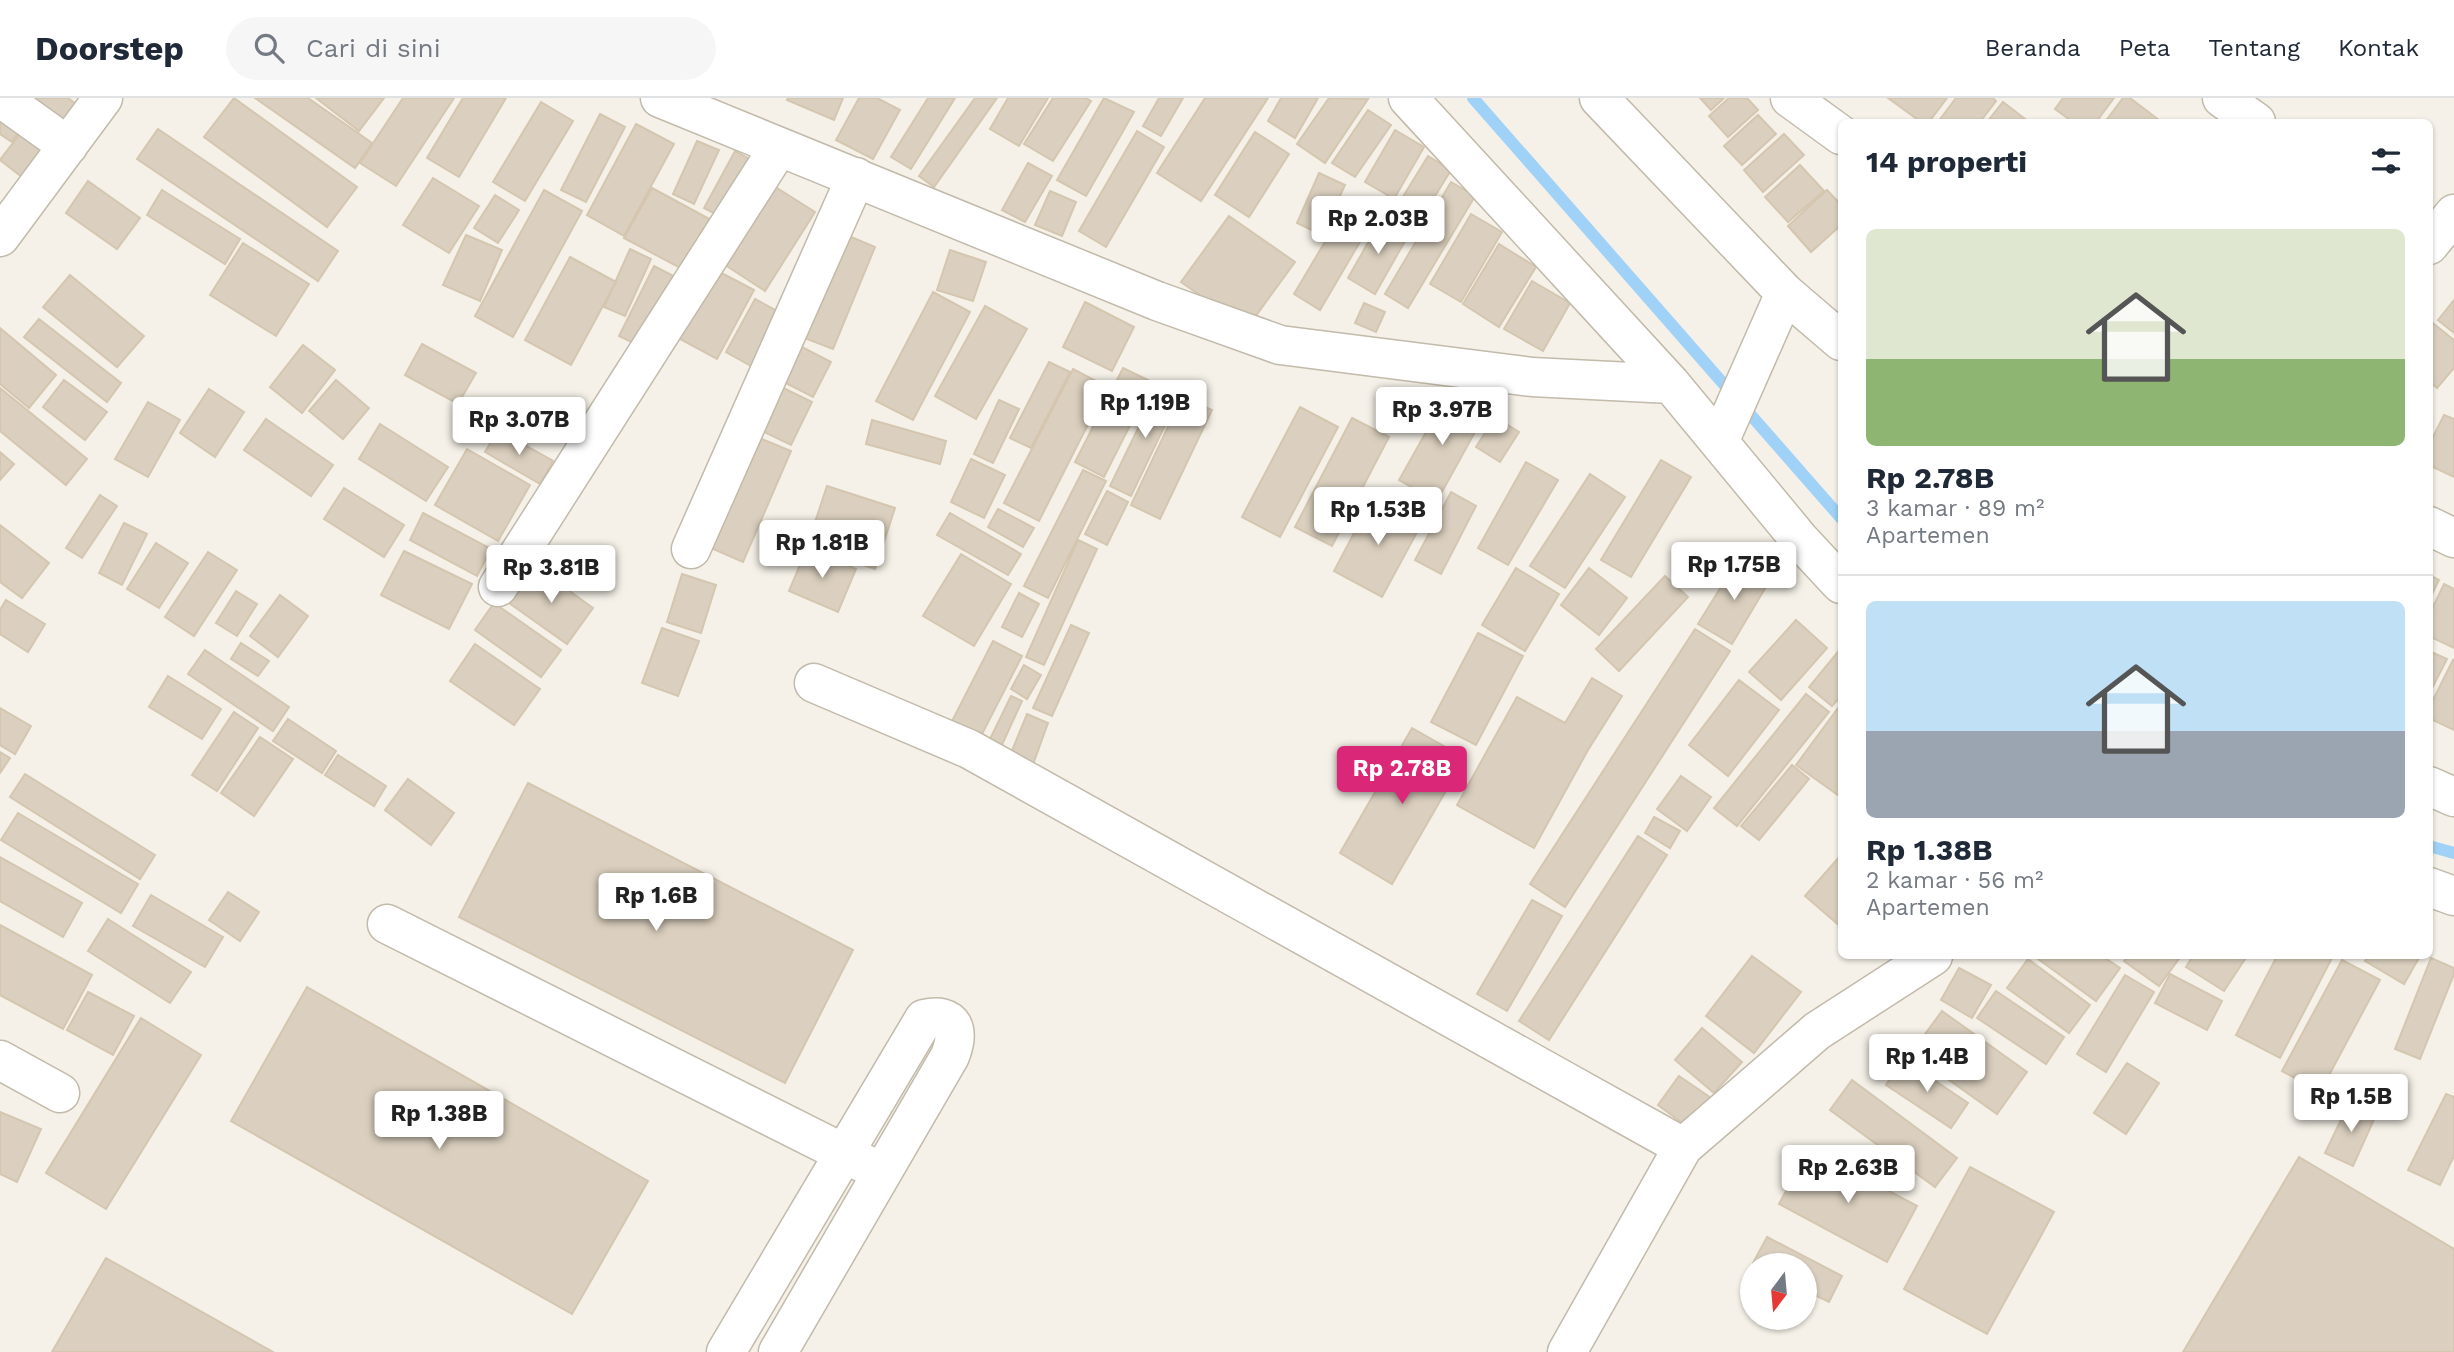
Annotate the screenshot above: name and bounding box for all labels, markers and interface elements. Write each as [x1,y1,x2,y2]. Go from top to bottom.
search box [226,17,716,80]
text: Doorstep [35,29,184,68]
icon: search [250,29,288,67]
text: Cari di sini [306,33,441,63]
text: Beranda [1985,34,2081,62]
text: Peta [2119,34,2170,62]
text: Tentang [2208,34,2300,62]
text: Kontak [2338,34,2419,62]
icon: filters [2367,142,2405,180]
text: 14 properti [1866,144,2027,179]
pin: Rp 2.03B [1306,197,1450,256]
text: Rp 2.03B [1328,205,1428,232]
icon: home [2073,274,2199,400]
pin: Rp 1.19B [1073,380,1217,440]
pin: Rp 3.97B [1370,388,1514,447]
text: Rp 1.19B [1100,389,1190,416]
text: Rp 3.97B [1392,396,1492,423]
pin: Rp 3.07B [447,398,591,457]
text: Rp 3.07B [469,406,569,433]
text: Rp 2.78B [1866,460,1994,495]
pin: Rp 1.53B [1306,488,1450,547]
text: 3 kamar · 89 m² [1866,495,2044,522]
text: Rp 1.53B [1330,496,1426,523]
pin: Rp 1.81B [750,520,894,580]
text: Apartemen [1866,522,1990,549]
text: Rp 1.81B [775,529,869,556]
pin: Rp 1.75B [1662,542,1806,602]
pin: Rp 3.81B [479,546,623,605]
text: Rp 1.75B [1687,551,1781,578]
text: Rp 3.81B [502,554,600,581]
icon: home [2073,646,2199,772]
pin: Rp 2.78B [1330,746,1474,806]
text: Rp 2.78B [1353,755,1451,782]
text: Rp 1.38B [1866,832,1993,867]
text: 2 kamar · 56 m² [1866,867,2043,894]
pin: Rp 1.6B [591,874,721,933]
text: Rp 1.6B [615,882,697,909]
text: Apartemen [1866,894,1990,921]
pin: Rp 1.4B [1862,1034,1992,1094]
text: Rp 1.4B [1885,1043,1969,1070]
pin: Rp 1.5B [2286,1074,2416,1134]
text: Rp 1.5B [2310,1083,2392,1110]
pin: Rp 1.38B [367,1091,511,1151]
text: Rp 1.38B [391,1100,488,1127]
pin: Rp 2.63B [1776,1146,1920,1205]
text: Rp 2.63B [1798,1154,1898,1181]
north arrow [1740,1253,1816,1330]
map controls [1740,1253,1817,1330]

